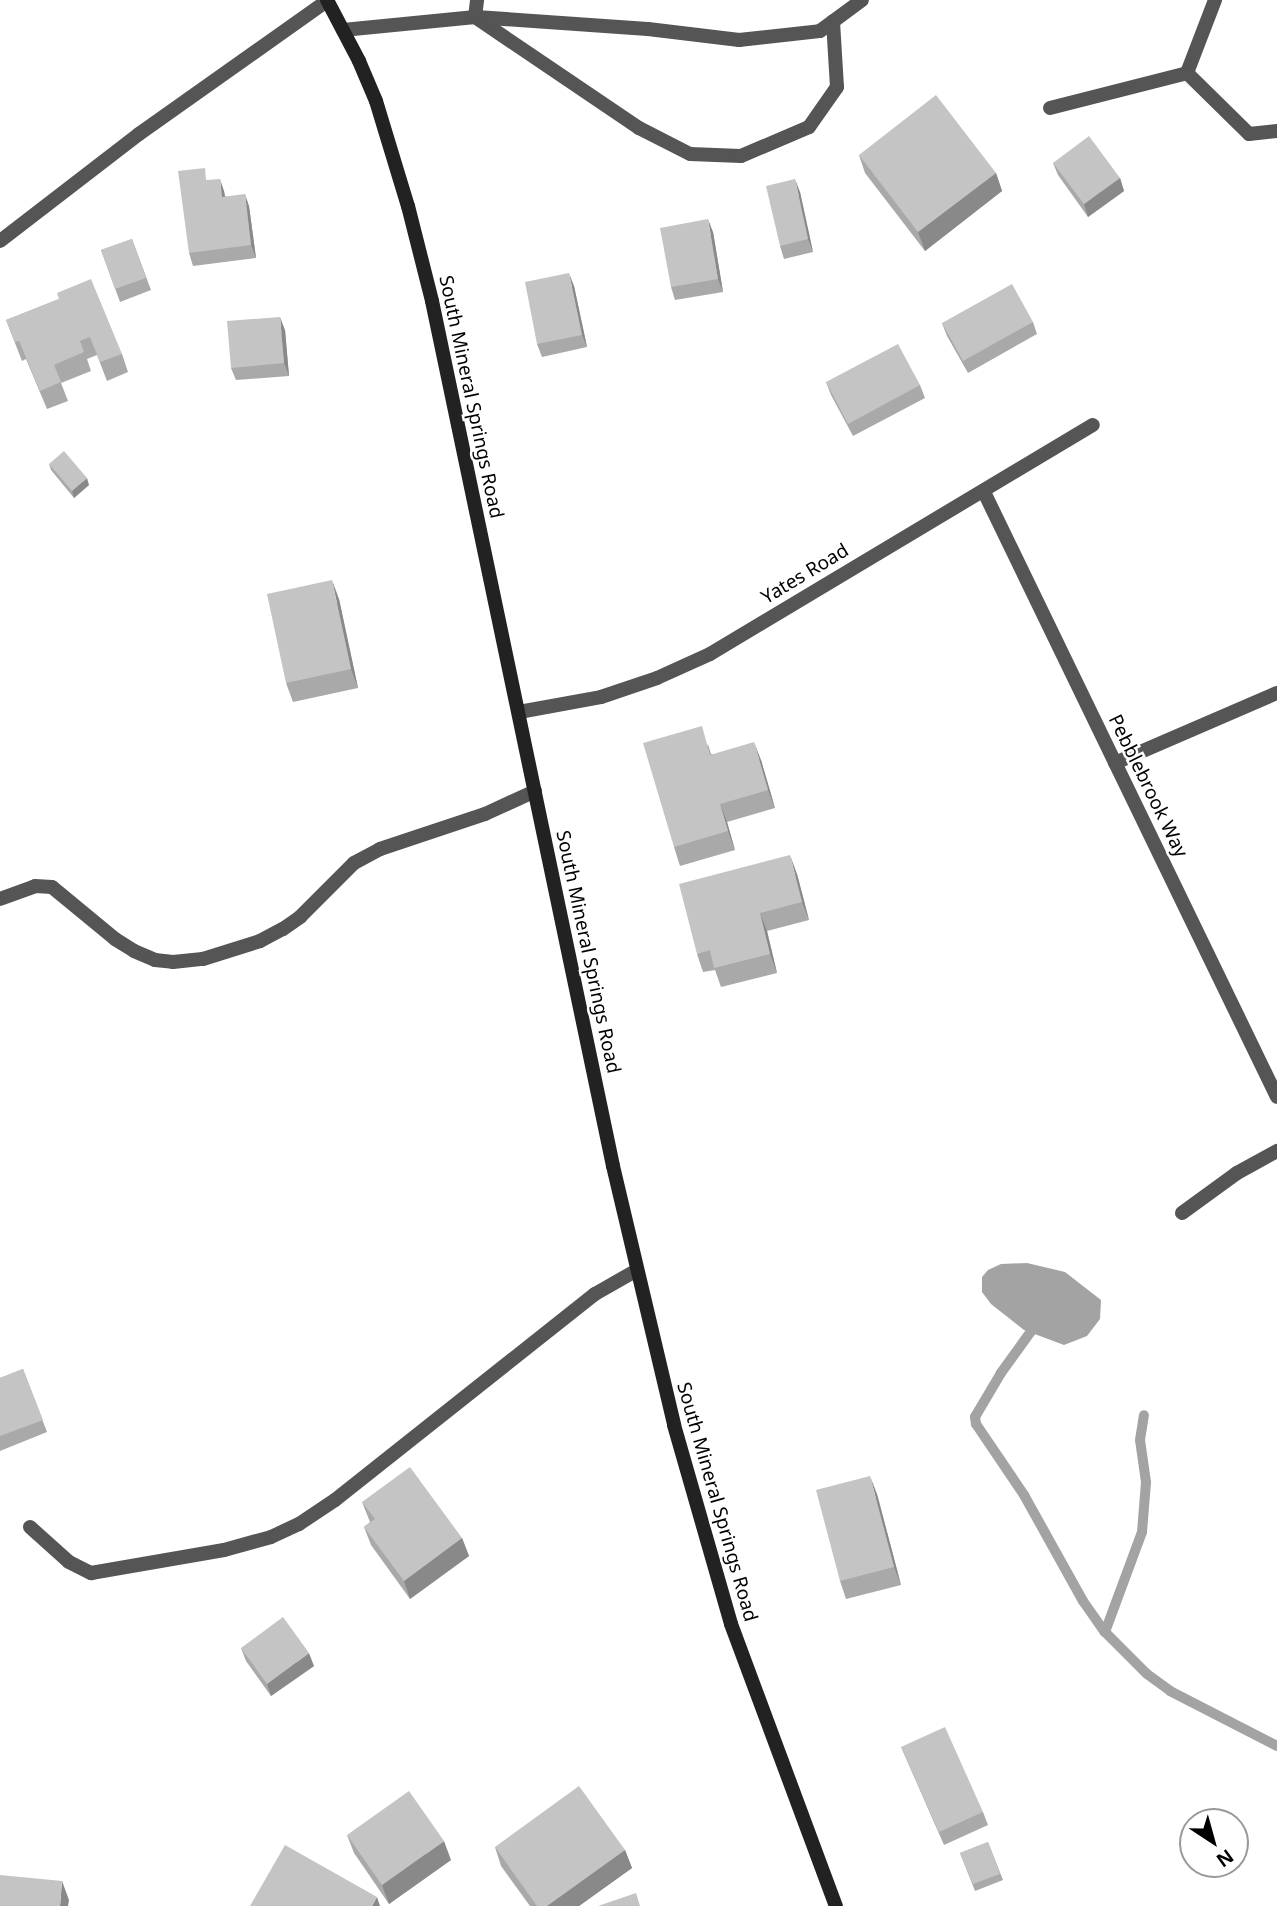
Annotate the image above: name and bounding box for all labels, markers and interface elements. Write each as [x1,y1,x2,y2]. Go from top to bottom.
street label: South Mineral Springs Road [434,273,508,521]
street label: Yates Road [757,539,853,609]
street label: Pebblebrook Way [1104,711,1192,861]
street label: South Mineral Springs Road [551,828,625,1076]
street label: South Mineral Springs Road [672,1380,762,1624]
north arrow [1179,1808,1249,1878]
text: N [1211,1843,1239,1873]

